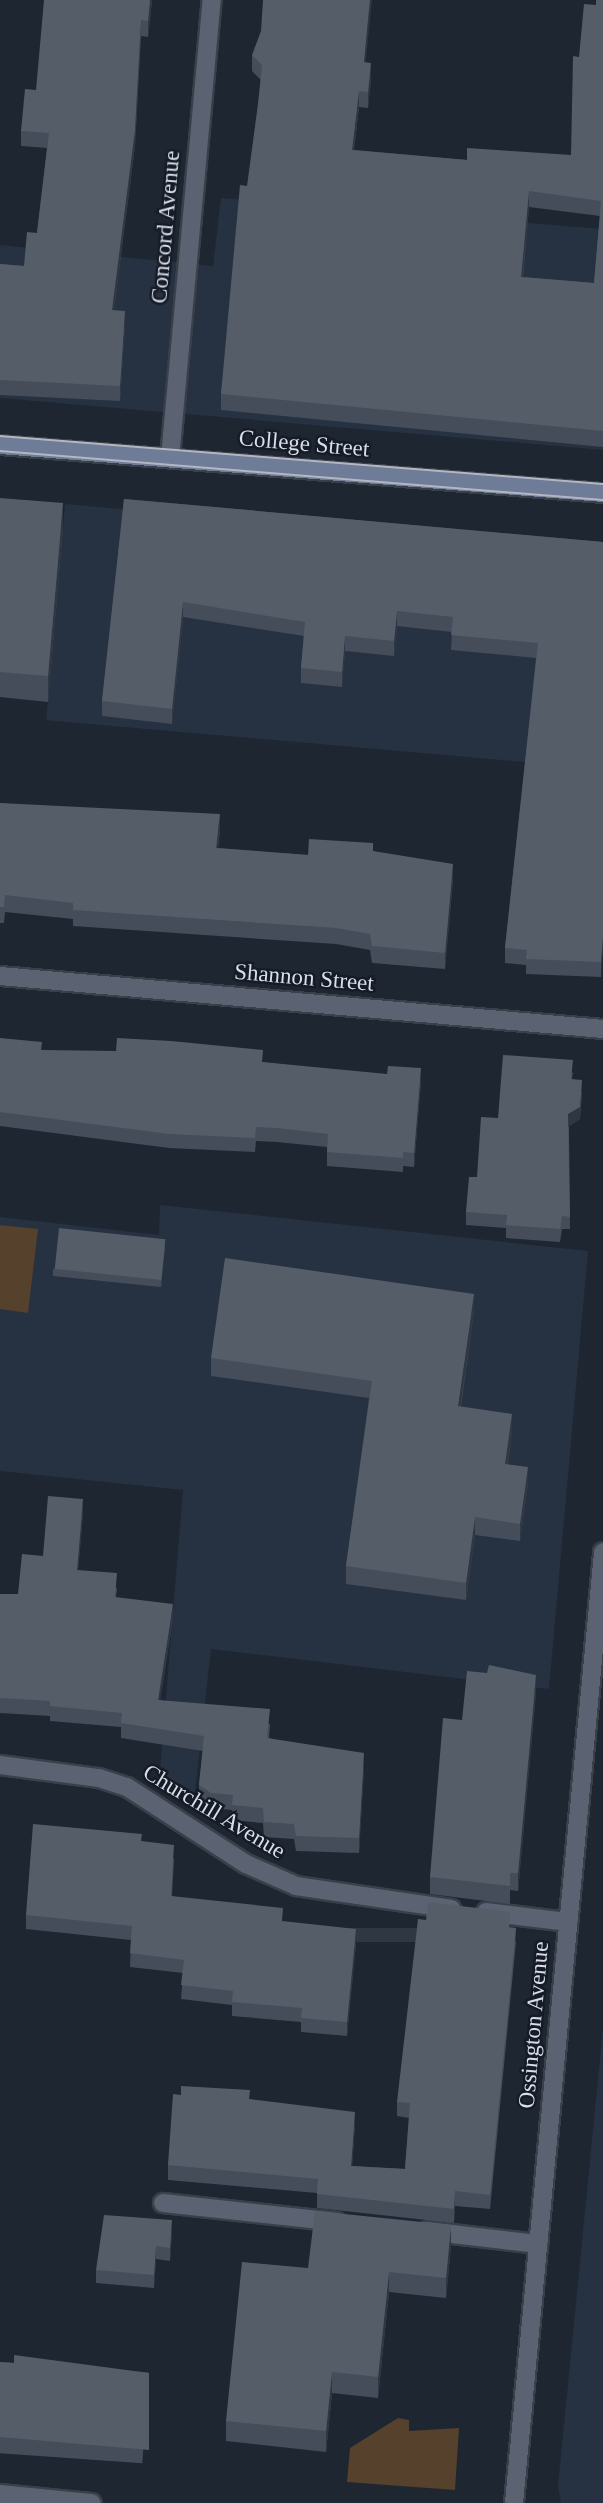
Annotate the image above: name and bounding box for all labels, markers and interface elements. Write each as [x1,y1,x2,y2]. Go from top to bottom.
street label: Concord Avenue [146,149,186,305]
street label: College Street [238,425,370,463]
street label: Shannon Street [233,958,375,998]
street label: Churchill Avenue [137,1758,291,1866]
street label: Ossington Avenue [513,1940,555,2110]

